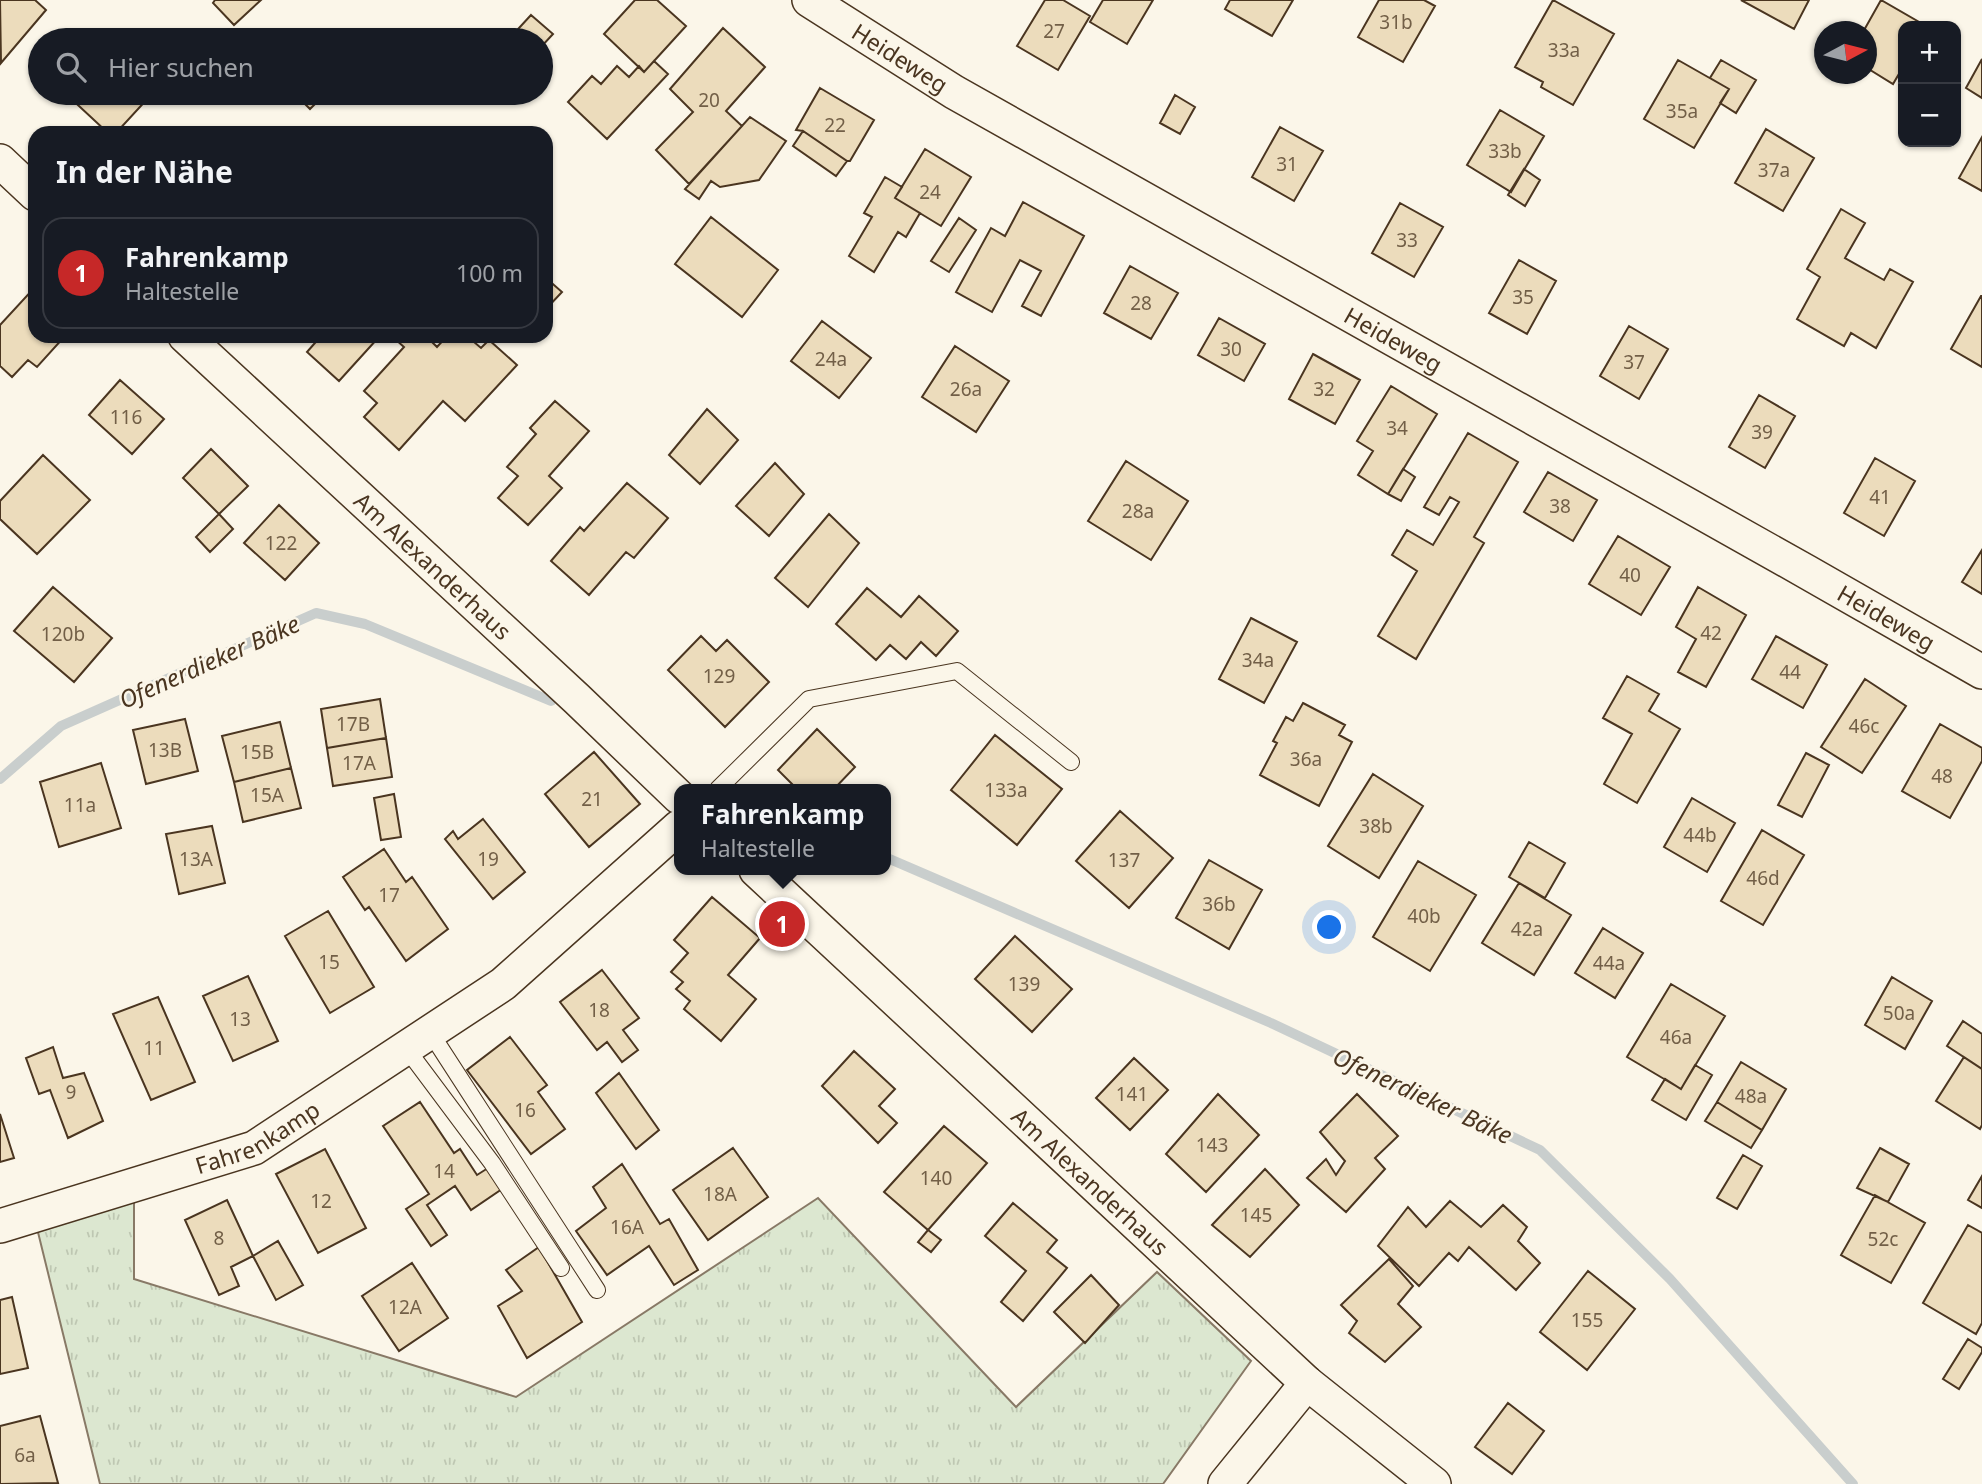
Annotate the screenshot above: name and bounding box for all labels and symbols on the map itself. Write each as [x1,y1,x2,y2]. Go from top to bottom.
house number: 31b [1379,9,1413,35]
street label: Heideweg [846,15,954,100]
house number: 27 [1043,18,1065,44]
north arrow [1814,21,1877,84]
house number: 33a [1548,37,1580,63]
house number: 20 [698,87,720,113]
house number: 35a [1666,98,1698,124]
house number: 22 [824,112,846,138]
house number: 33b [1488,138,1522,164]
house number: 31 [1276,151,1298,177]
house number: 37a [1758,157,1790,183]
house number: 24 [919,179,941,205]
house number: 33 [1396,227,1418,253]
house number: 35 [1512,284,1534,310]
house number: 28 [1130,290,1152,316]
street label: Heideweg [1339,299,1448,380]
house number: 30 [1220,336,1242,362]
house number: 24a [815,346,847,372]
house number: 37 [1623,349,1645,375]
house number: 26a [950,376,982,402]
house number: 32 [1313,376,1335,402]
house number: 116 [110,404,142,430]
house number: 34 [1386,415,1408,441]
house number: 39 [1751,419,1773,445]
house number: 41 [1869,484,1891,510]
street label: Am Alexanderhaus [347,485,519,647]
house number: 38 [1549,493,1571,519]
house number: 28a [1122,498,1154,524]
house number: 122 [265,530,297,556]
house number: 40 [1619,562,1641,588]
street label: Heideweg [1832,577,1941,658]
water label: Ofenerdieker Bäke [113,606,305,716]
house number: 42 [1700,620,1722,646]
house number: 120b [41,621,85,647]
house number: 34a [1242,647,1274,673]
house number: 44 [1779,659,1801,685]
house number: 129 [703,663,735,689]
house number: 17B [336,711,370,737]
house number: 46c [1849,713,1879,739]
house number: 13B [148,737,182,763]
house number: 15B [240,739,274,765]
house number: 36a [1290,746,1322,772]
house number: 17A [342,750,377,776]
house number: 48 [1931,763,1953,789]
house number: 133a [984,777,1028,803]
house number: 15A [250,782,285,808]
house number: 21 [581,786,603,812]
house number: 11a [64,792,96,818]
house number: 38b [1359,813,1393,839]
house number: 44b [1683,822,1717,848]
house number: 13A [179,846,214,872]
house number: 19 [477,846,499,872]
house number: 137 [1108,847,1140,873]
house number: 46d [1746,865,1780,891]
house number: 17 [378,882,400,908]
house number: 36b [1202,891,1236,917]
pin: 1 [759,898,805,950]
house number: 40b [1407,903,1441,929]
your location [1312,910,1346,944]
house number: 42a [1511,916,1543,942]
house number: 15 [318,949,340,975]
house number: 44a [1593,950,1625,976]
house number: 139 [1008,971,1040,997]
house number: 18 [588,997,610,1023]
house number: 50a [1883,1000,1915,1026]
house number: 13 [229,1006,251,1032]
house number: 46a [1660,1024,1692,1050]
house number: 11 [143,1035,165,1061]
water label: Ofenerdieker Bäke [1328,1039,1518,1151]
house number: 9 [66,1079,76,1105]
house number: 141 [1116,1081,1148,1107]
house number: 48a [1735,1083,1767,1109]
street label: Fahrenkamp [191,1093,326,1181]
house number: 16 [514,1097,536,1123]
street label: Am Alexanderhaus [1005,1100,1176,1263]
house number: 143 [1196,1132,1228,1158]
house number: 14 [433,1158,455,1184]
house number: 140 [920,1165,952,1191]
house number: 18A [703,1181,738,1207]
house number: 12 [310,1188,332,1214]
house number: 145 [1240,1202,1272,1228]
house number: 16A [610,1214,645,1240]
house number: 8 [214,1225,224,1251]
house number: 52c [1868,1226,1898,1252]
house number: 12A [388,1294,423,1320]
house number: 155 [1571,1307,1603,1333]
house number: 6a [14,1442,36,1468]

